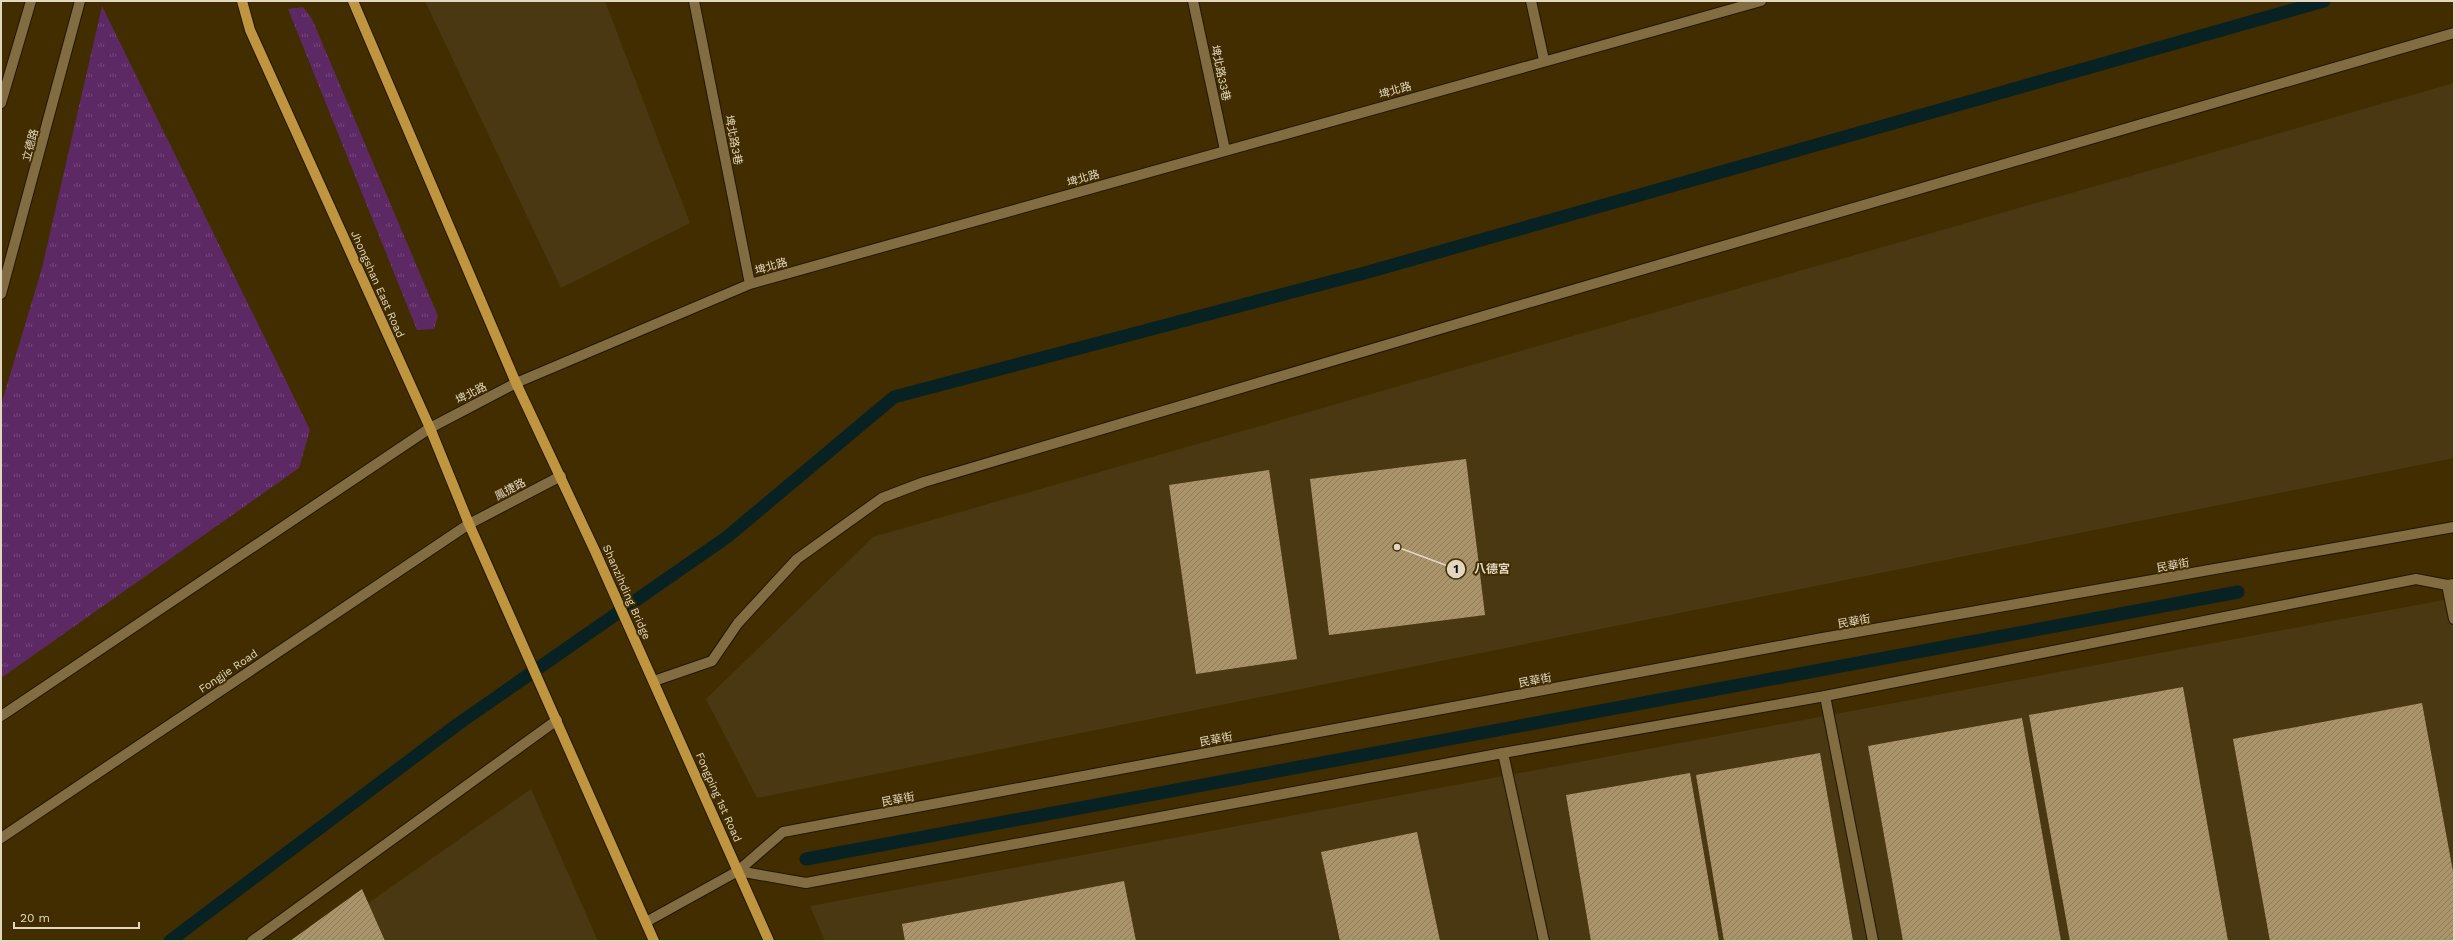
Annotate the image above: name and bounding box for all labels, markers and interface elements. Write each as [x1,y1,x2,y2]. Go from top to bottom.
street label: 埤北路33巷 [1208,44,1233,102]
street label: 埤北路 [1377,80,1413,101]
street label: 埤北路3巷 [722,114,745,166]
street label: 立德路 [20,128,41,163]
street label: 埤北路 [1065,168,1101,189]
street label: Jhongshan East Road [348,229,407,340]
street label: 埤北路 [753,256,789,277]
street label: 埤北路 [454,380,489,407]
street label: 鳳捷路 [493,476,528,503]
street label: Shanzihding Bridge [600,543,653,642]
street label: 民華街 [2156,556,2190,575]
callout: 八德宮 [1446,557,1518,581]
text: 1 [1453,562,1459,576]
text: 八德宮 [1474,562,1510,576]
street label: 民華街 [1837,612,1871,631]
street label: Fongjie Road [196,647,260,696]
street label: 民華街 [1518,671,1553,690]
street label: 民華街 [1199,730,1234,749]
street label: Fongping 1st Road [693,750,744,844]
street label: 民華街 [881,790,916,809]
scale bar [14,904,139,930]
text: 20 m [20,911,50,925]

